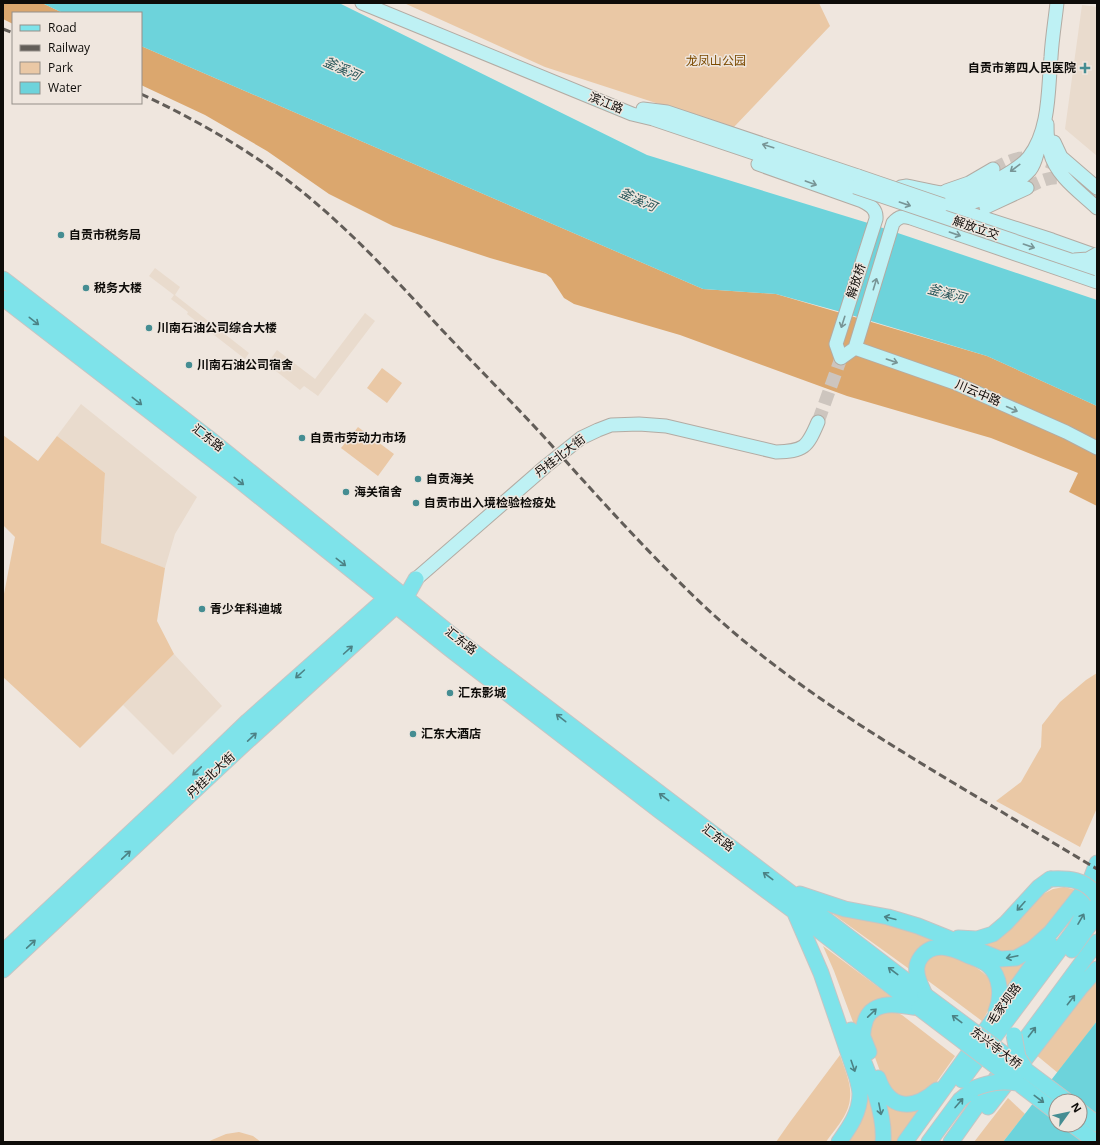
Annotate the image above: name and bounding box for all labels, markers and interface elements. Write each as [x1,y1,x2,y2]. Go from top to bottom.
legend [12,12,142,104]
text: Road [48,19,77,36]
text: Railway [48,39,91,56]
water label: 釜溪河 [321,52,366,85]
park label: 龙凤山公园 [686,52,746,69]
text: Park [48,59,74,76]
place label: 自贡市第四人民医院 [968,59,1076,76]
marker: 自贡市第四人民医院 [1079,62,1091,74]
text: Water [48,79,82,96]
street label: 滨江路 [586,88,626,117]
one-way arrow [762,142,775,149]
one-way arrow [1010,164,1021,173]
one-way arrow [805,179,817,187]
water label: 釜溪河 [617,183,662,216]
one-way arrow [899,201,912,208]
street label: 解放立交 [951,212,1002,243]
place label: 自贡市税务局 [69,226,141,243]
marker: 自贡市税务局 [56,230,66,240]
one-way arrow [948,230,960,238]
one-way arrow [1022,242,1034,250]
street label: 解放桥 [842,261,869,301]
one-way arrow [872,278,879,291]
place label: 税务大楼 [94,279,142,296]
water label: 釜溪河 [926,279,971,308]
marker: 税务大楼 [81,283,91,293]
one-way arrow [839,316,846,329]
one-way arrow [28,317,39,326]
place label: 川南石油公司综合大楼 [157,319,277,336]
marker: 川南石油公司综合大楼 [144,323,154,333]
place label: 川南石油公司宿舍 [197,356,293,373]
one-way arrow [885,358,898,365]
marker: 川南石油公司宿舍 [184,360,194,370]
street label: 川云中路 [953,375,1004,410]
one-way arrow [131,397,142,405]
one-way arrow [1006,405,1018,413]
street label: 汇东路 [189,420,228,455]
place label: 自贡市劳动力市场 [310,429,406,446]
street label: 丹桂北大街 [531,430,589,481]
marker: 自贡市劳动力市场 [297,433,307,443]
place label: 自贡海关 [426,470,474,487]
marker: 自贡海关 [413,474,423,484]
one-way arrow [234,476,245,485]
place label: 海关宿舍 [354,483,402,500]
marker: 海关宿舍 [341,487,351,497]
place label: 自贡市出入境检验检疫处 [424,494,556,511]
marker: 自贡市出入境检验检疫处 [411,498,421,508]
one-way arrow [336,557,347,566]
place label: 青少年科迪城 [210,600,282,617]
marker: 青少年科迪城 [197,604,207,614]
street label: 汇东路 [442,623,481,658]
one-way arrow [343,645,353,654]
one-way arrow [295,670,305,679]
place label: 汇东影城 [458,684,506,701]
marker: 汇东影城 [445,688,455,698]
one-way arrow [555,714,566,722]
place label: 汇东大酒店 [421,725,481,742]
marker: 汇东大酒店 [408,729,418,739]
one-way arrow [247,733,257,742]
street label: 丹桂北大街 [183,748,238,801]
one-way arrow [192,766,202,776]
one-way arrow [659,793,670,802]
street label: 汇东路 [699,820,738,855]
one-way arrow [121,850,131,860]
one-way arrow [762,872,773,880]
one-way arrow [1017,901,1026,911]
one-way arrow [1077,913,1085,925]
one-way arrow [884,914,897,921]
one-way arrow [26,940,36,949]
one-way arrow [1006,954,1019,962]
one-way arrow [888,967,899,976]
street label: 毛家坝路 [983,979,1025,1028]
one-way arrow [1067,994,1076,1005]
one-way arrow [867,1008,877,1018]
one-way arrow [951,1015,962,1023]
street label: 东兴寺大桥 [967,1023,1025,1072]
one-way arrow [1028,1026,1036,1037]
one-way arrow [849,1060,857,1072]
north arrow [1048,1093,1088,1133]
one-way arrow [1034,1095,1045,1103]
one-way arrow [954,1097,963,1108]
text: N [1068,1099,1086,1115]
one-way arrow [876,1102,884,1115]

